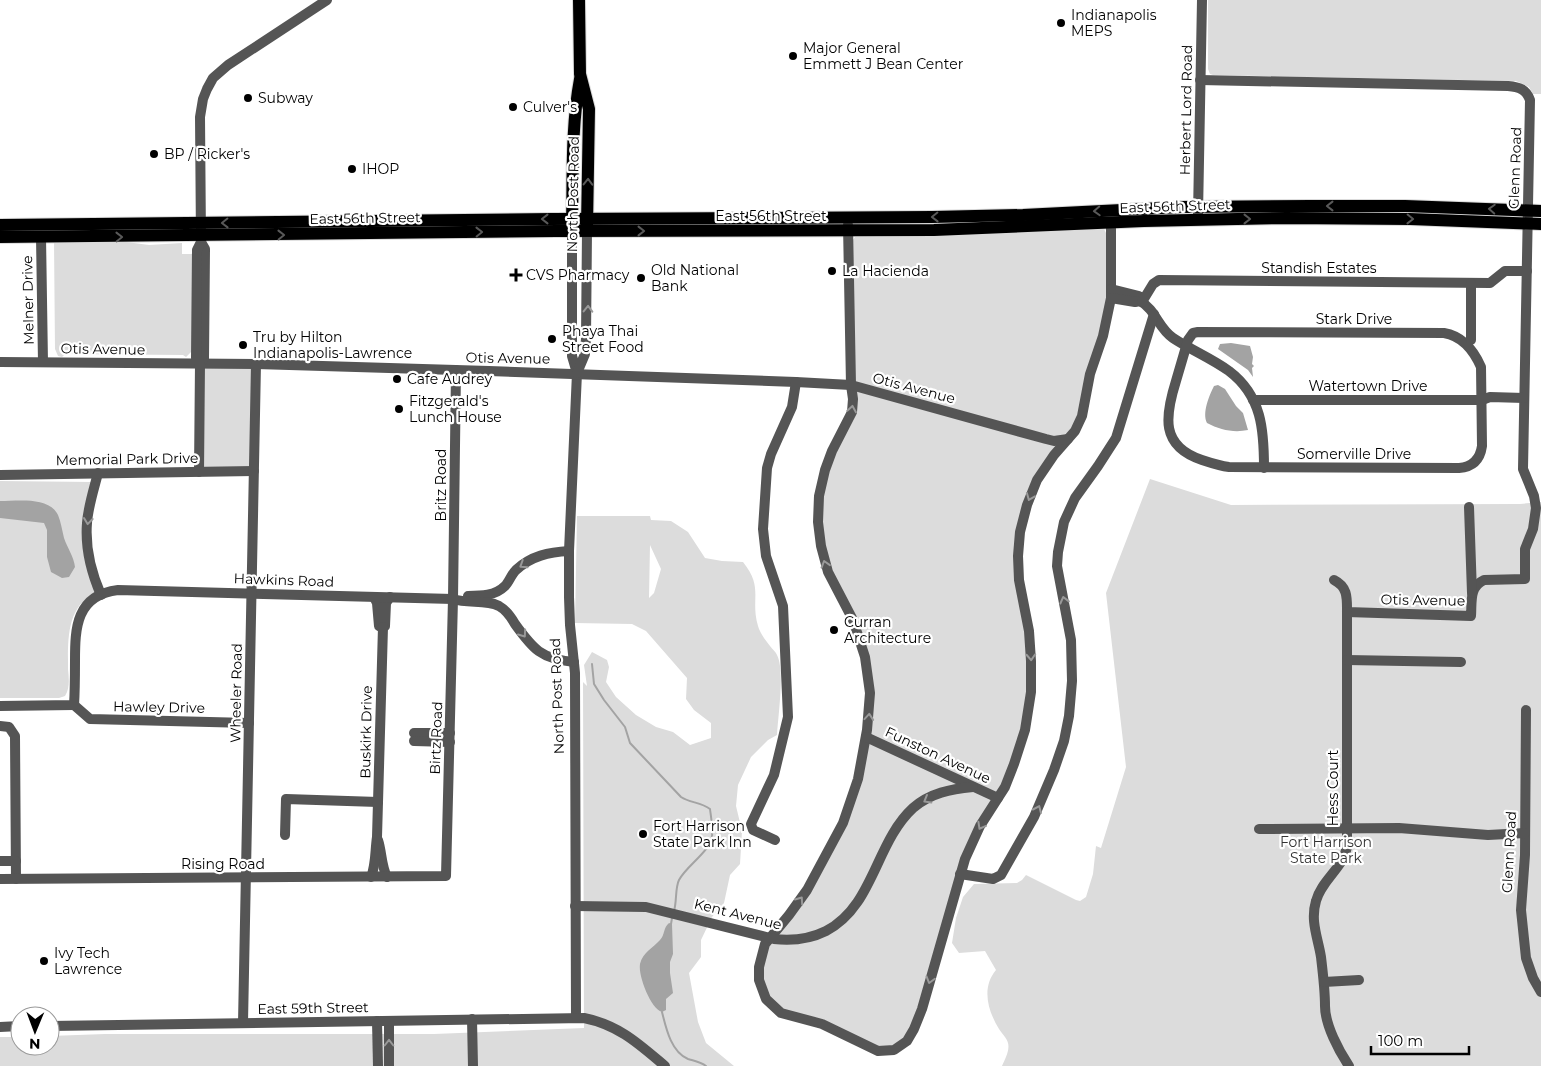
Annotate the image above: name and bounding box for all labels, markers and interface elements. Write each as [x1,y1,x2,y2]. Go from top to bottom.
place label: Indianapolis MEPS [1071,6,1157,40]
marker: Indianapolis MEPS [1055,17,1067,29]
place label: Major General Emmett J Bean Center [803,39,964,73]
street label: Herbert Lord Road [1176,45,1196,175]
marker: Major General Emmett J Bean Center [787,50,799,62]
place label: Subway [258,89,313,107]
marker: Subway [242,92,254,104]
place label: Culver's [523,98,577,116]
marker: Culver's [507,101,519,113]
street label: Glenn Road [1505,127,1525,209]
street label: North Post Road [563,136,583,252]
place label: BP / Ricker's [164,145,250,163]
marker: BP / Ricker's [148,148,160,160]
place label: IHOP [362,160,399,178]
marker: IHOP [346,163,358,175]
one-way arrow [583,178,593,186]
street label: East 56th Street [1119,195,1231,217]
one-way arrow [1326,201,1334,211]
one-way arrow [1488,203,1496,214]
one-way arrow [1093,205,1101,216]
street label: East 56th Street [715,207,827,225]
street label: East 56th Street [309,208,421,228]
one-way arrow [930,212,938,222]
one-way arrow [540,214,548,224]
one-way arrow [1244,214,1251,224]
one-way arrow [1406,214,1414,224]
one-way arrow [220,218,228,228]
one-way arrow [638,226,645,236]
one-way arrow [475,227,483,237]
one-way arrow [278,230,285,240]
one-way arrow [115,232,123,242]
street label: Melner Drive [18,255,38,345]
street label: Standish Estates [1261,259,1377,277]
place label: Old National Bank [651,261,739,295]
place label: La Hacienda [842,262,929,280]
marker: La Hacienda [826,265,838,277]
place label: CVS Pharmacy [526,266,630,284]
marker: CVS Pharmacy [510,269,522,281]
marker: Old National Bank [635,272,647,284]
one-way arrow [582,304,593,312]
street label: Stark Drive [1316,310,1392,328]
place label: Phaya Thai Street Food [562,322,644,356]
place label: Tru by Hilton Indianapolis-Lawrence [253,328,412,362]
marker: Phaya Thai Street Food [546,333,558,345]
street label: Otis Avenue [61,339,145,359]
marker: Tru by Hilton Indianapolis-Lawrence [237,339,249,351]
street label: Otis Avenue [466,348,550,368]
street label: Otis Avenue [871,368,957,408]
place label: Cafe Audrey [407,370,492,388]
marker: Cafe Audrey [391,373,403,385]
street label: Watertown Drive [1309,377,1427,395]
place label: Fitzgerald's Lunch House [409,392,502,426]
marker: Fitzgerald's Lunch House [393,403,405,415]
one-way arrow [846,404,857,412]
street label: Somerville Drive [1297,445,1411,463]
street label: Memorial Park Drive [55,449,199,469]
street label: Britz Road [432,449,450,521]
one-way arrow [1026,492,1036,501]
one-way arrow [83,517,94,525]
one-way arrow [520,559,529,568]
one-way arrow [821,560,831,568]
street label: Hawkins Road [233,569,335,591]
street label: Otis Avenue [1381,590,1465,610]
one-way arrow [1059,595,1070,604]
place label: Curran Architecture [844,613,931,647]
marker: Curran Architecture [828,624,840,636]
one-way arrow [517,629,526,638]
street label: North Post Road [546,638,568,754]
street label: Wheeler Road [226,643,246,743]
one-way arrow [1025,653,1036,661]
street label: Buskirk Drive [356,685,376,779]
street label: Hawley Drive [113,697,205,717]
street label: Birtz Road [426,701,446,775]
one-way arrow [863,713,874,721]
street label: Funston Avenue [882,723,994,787]
street label: Hess Court [1324,749,1342,826]
one-way arrow [923,793,932,803]
one-way arrow [1031,805,1041,814]
street label: Glenn Road [1498,810,1520,894]
place label: Fort Harrison State Park Inn [653,817,752,851]
one-way arrow [977,821,987,830]
marker: Fort Harrison State Park Inn [637,828,649,840]
park label: Fort Harrison State Park [1280,833,1372,867]
street label: Rising Road [181,855,265,873]
street label: Kent Avenue [692,894,784,934]
one-way arrow [794,896,803,906]
place label: Ivy Tech Lawrence [54,944,122,978]
marker: Ivy Tech Lawrence [38,955,50,967]
one-way arrow [925,975,935,984]
street label: East 59th Street [257,998,369,1018]
north arrow [10,1006,60,1056]
scale bar [1371,1024,1468,1056]
text: 100 m [1378,1031,1423,1050]
text: N [29,1035,41,1053]
one-way arrow [384,1039,394,1047]

